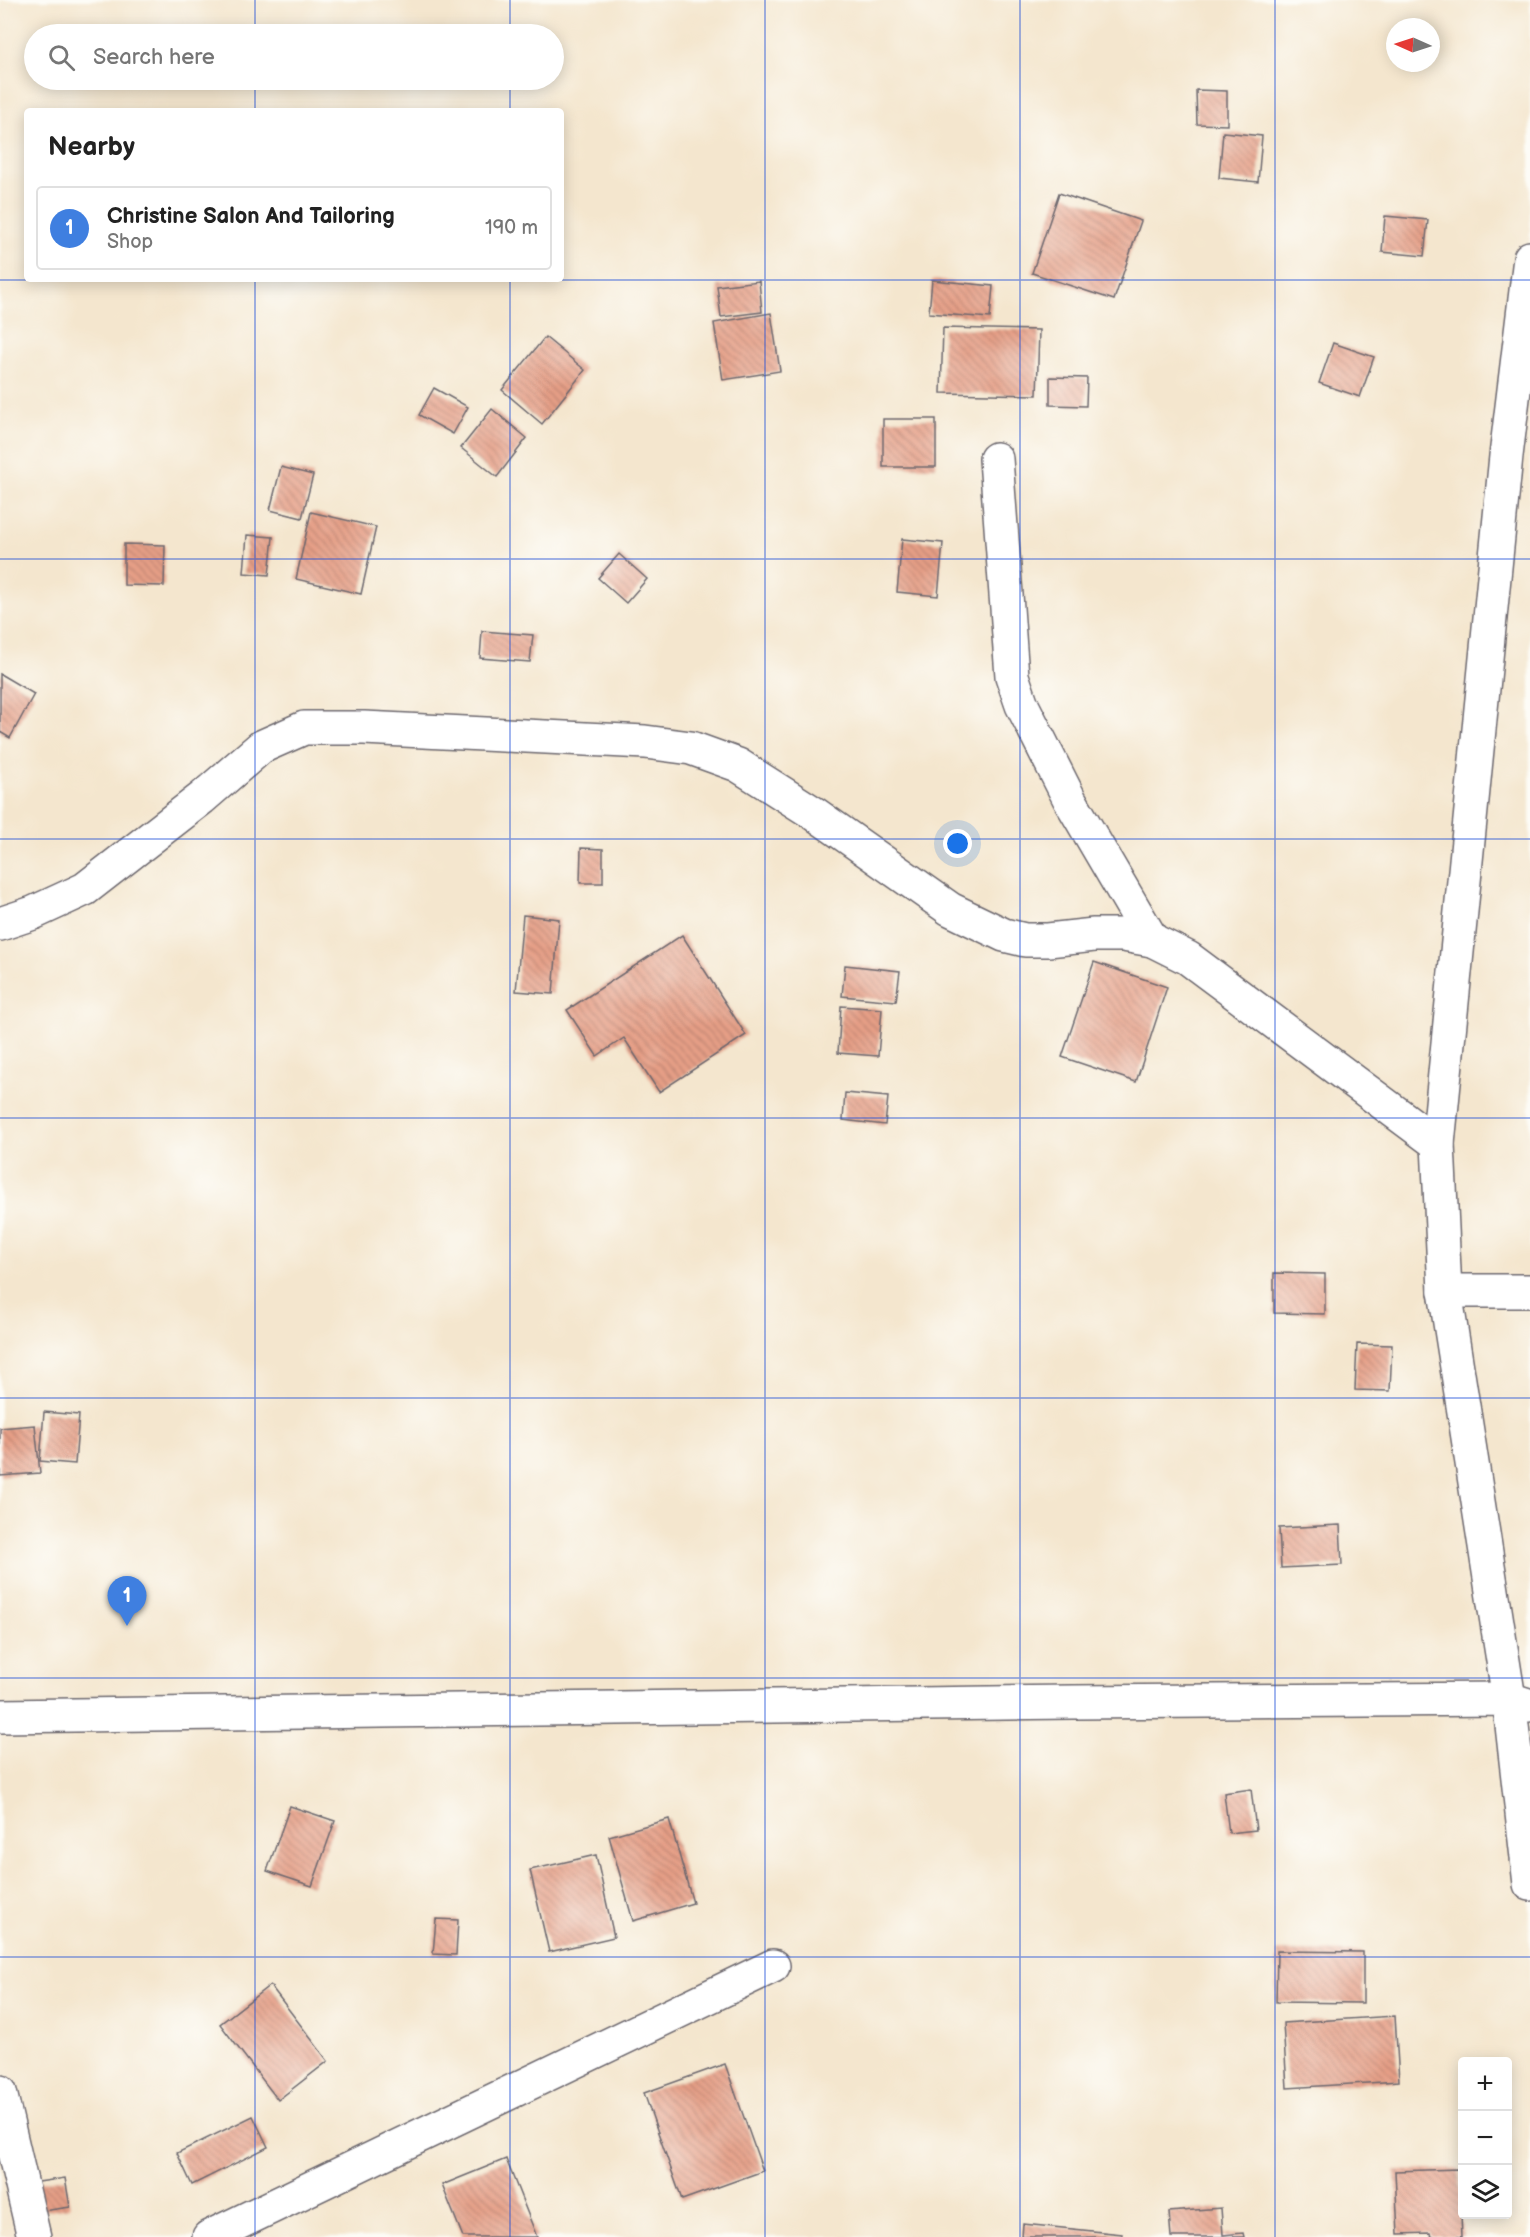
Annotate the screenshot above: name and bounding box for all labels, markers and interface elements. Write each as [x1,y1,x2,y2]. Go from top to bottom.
north arrow [1386,18,1440,72]
search box [24,24,564,90]
icon: search [45,41,78,74]
text: Search here [93,44,215,71]
text: Nearby [48,132,135,163]
text: Christine Salon And Tailoring [107,203,395,230]
text: 1 [65,216,74,240]
text: 190 m [485,216,538,240]
text: Shop [107,230,153,254]
your location [943,829,972,858]
pin: 1 [108,1576,146,1626]
map controls [1458,2057,1512,2219]
button: + [1458,2057,1512,2111]
button: − [1458,2111,1512,2165]
button: layers [1458,2165,1512,2219]

